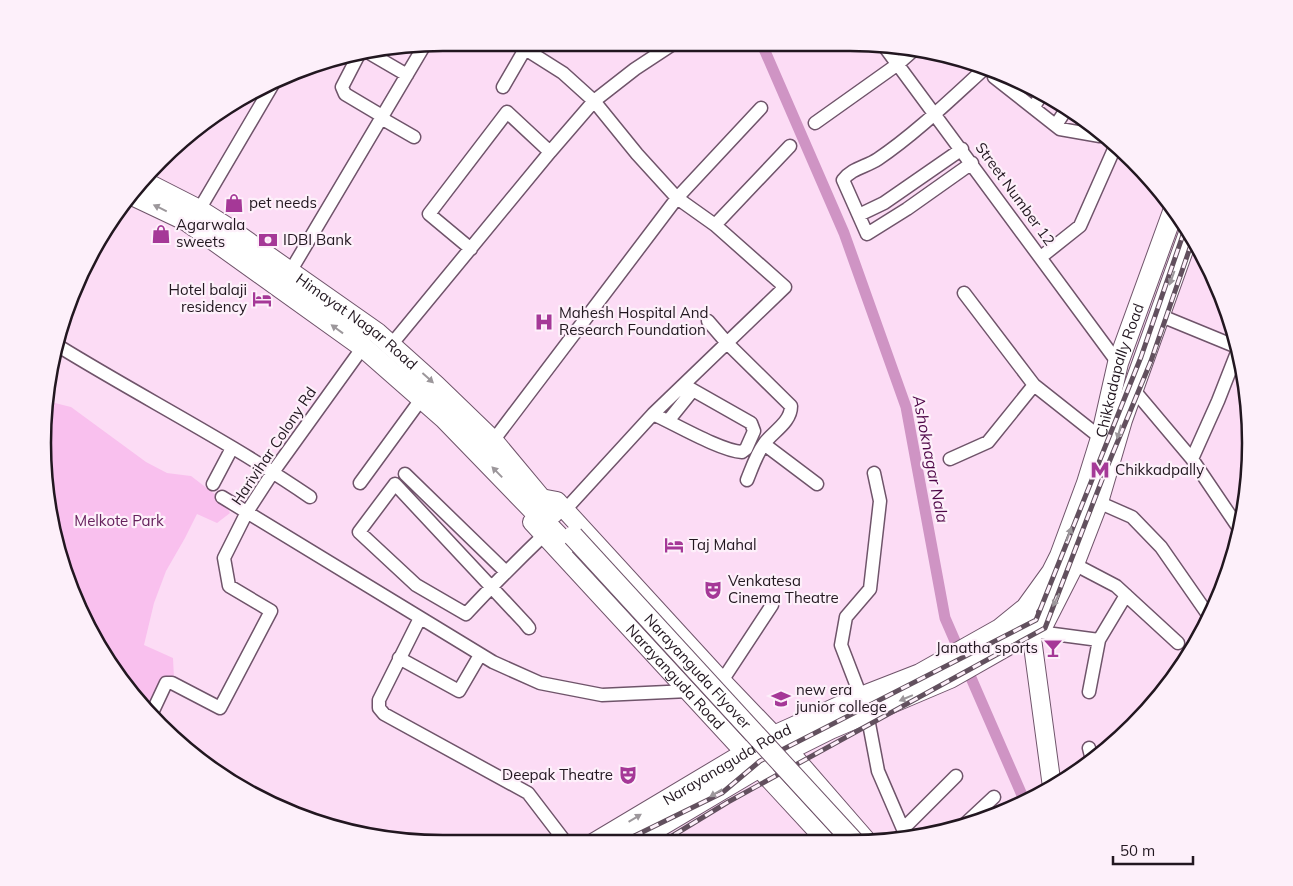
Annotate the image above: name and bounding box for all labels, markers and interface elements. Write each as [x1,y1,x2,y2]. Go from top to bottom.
street label: Street Number 12 [972,138,1059,249]
shop icon: pet needs [223,192,245,214]
place label: pet needs [249,193,317,212]
one-way arrow [153,204,167,212]
place label: Agarwala sweets [176,215,245,251]
shop icon: Agarwala sweets [150,223,172,245]
bank icon: IDBI Bank [257,229,279,251]
place label: IDBI Bank [283,230,352,249]
street label: Himayat Nagar Road [292,269,421,374]
one-way arrow [1168,271,1176,286]
place label: Hotel balaji residency [168,280,247,316]
hotel icon: Hotel balaji residency [251,288,273,310]
street label: Chikkadapally Road [1091,301,1148,439]
place label: Mahesh Hospital And Research Foundation [559,303,709,339]
hospital icon: Mahesh Hospital And Research Foundation [533,311,555,333]
one-way arrow [330,324,344,334]
one-way arrow [421,372,433,384]
street label: Harivihar Colony Rd [227,383,320,508]
water label: Ashoknagar Nala [909,393,953,525]
one-way arrow [1114,424,1122,439]
metro station icon: Chikkadpally [1089,459,1111,481]
place label: Chikkadpally [1115,460,1204,479]
one-way arrow [491,467,503,479]
park label: Melkote Park [74,511,164,530]
one-way arrow [1066,527,1073,542]
hotel icon: Taj Mahal [663,534,685,556]
place label: Taj Mahal [689,535,757,554]
place label: Venkatesa Cinema Theatre [728,571,839,607]
theatre icon: Venkatesa Cinema Theatre [702,579,724,601]
one-way arrow [1052,593,1060,607]
street label: Narayanguda Flyover [640,610,756,733]
street label: Narayanguda Road [622,620,729,733]
bar icon: Janatha sports [1042,637,1064,659]
place label: Janatha sports [936,638,1038,657]
place label: new era junior college [795,680,887,716]
school or university icon: new era junior college [770,688,792,710]
one-way arrow [898,694,913,702]
street label: Narayanaguda Road [659,719,794,809]
theatre icon: Deepak Theatre [617,764,639,786]
place label: Deepak Theatre [502,765,613,784]
one-way arrow [710,789,723,798]
one-way arrow [628,814,641,823]
scale bar [1113,834,1193,866]
text: 50 m [1120,841,1155,860]

